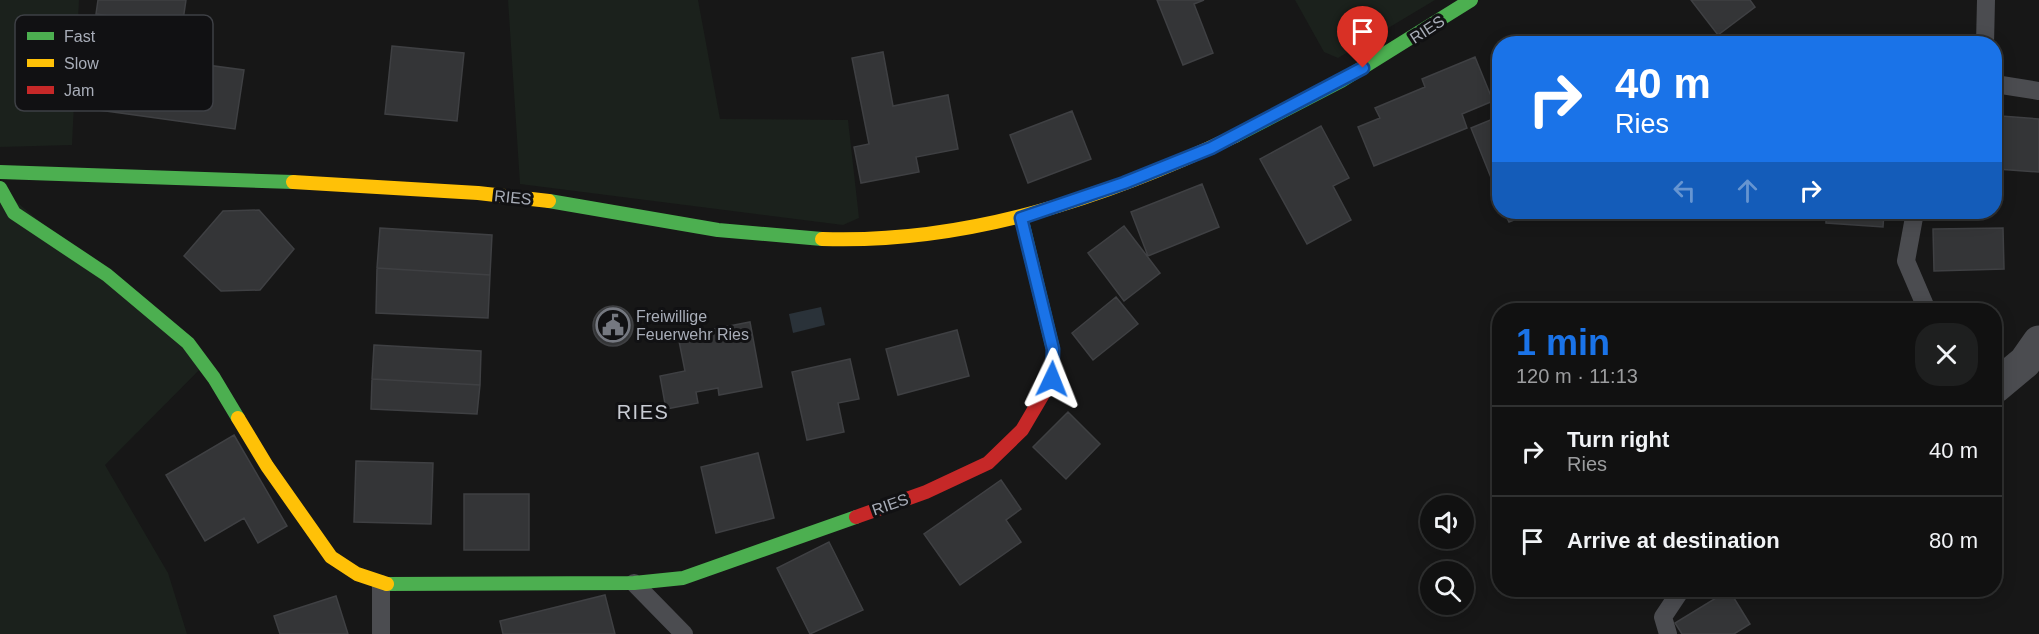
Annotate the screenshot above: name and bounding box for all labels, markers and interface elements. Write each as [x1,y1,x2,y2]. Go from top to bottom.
pin [1337,6,1388,68]
street label: RIES [1407,12,1448,47]
legend [15,15,213,111]
icon: arrive [1346,15,1379,48]
text: Fast [64,28,96,45]
text: Slow [64,55,99,72]
icon: right [1516,60,1594,138]
text: 40 m [1615,60,1711,107]
text: Jam [64,82,94,99]
text: Ries [1615,109,1669,139]
icon: left [1668,174,1701,207]
icon: ahead [1731,174,1764,207]
icon: right [1794,174,1827,207]
street label: RIES [493,187,532,208]
public building icon: Freiwillige Feuerwehr Ries [595,307,631,343]
place label: Freiwillige Feuerwehr Ries [636,308,749,343]
text: 1 min [1516,322,1610,363]
button: close [1915,323,1978,386]
position arrow [1020,347,1084,411]
text: 120 m · 11:13 [1516,365,1638,387]
district label: RIES [617,401,669,423]
text: Turn right [1567,427,1669,452]
icon: right [1516,435,1549,468]
text: 40 m [1929,438,1978,463]
text: Ries [1567,453,1607,475]
street label: RIES [870,490,911,519]
map controls [1420,495,1474,615]
button: sound [1420,495,1474,549]
icon: arrive [1516,525,1549,558]
text: Arrive at destination [1567,528,1780,553]
text: 80 m [1929,528,1978,553]
button: search [1420,561,1474,615]

